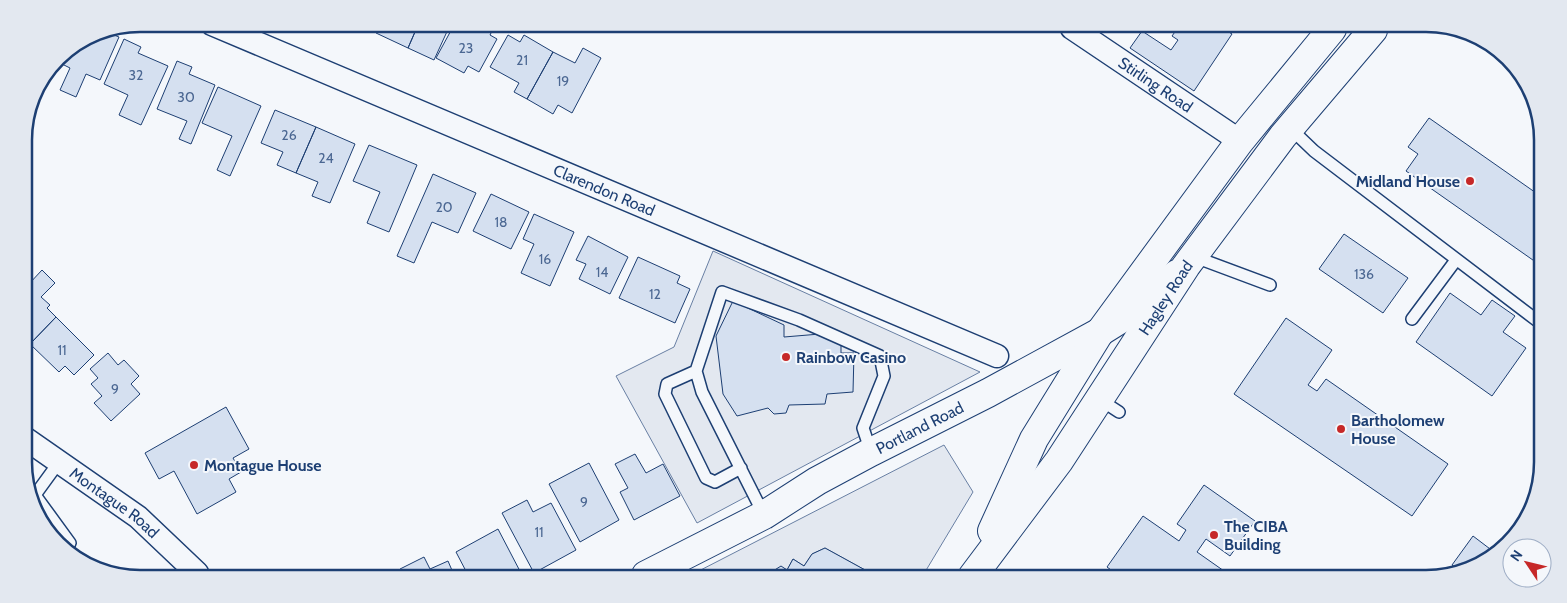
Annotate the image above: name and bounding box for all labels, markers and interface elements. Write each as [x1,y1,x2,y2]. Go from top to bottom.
house number: 23 [459,39,473,57]
house number: 21 [516,51,528,69]
street label: Stirling Road [1115,53,1196,117]
house number: 32 [129,66,143,84]
house number: 19 [557,72,569,90]
house number: 30 [177,88,195,106]
house number: 26 [281,126,297,144]
house number: 24 [318,149,334,167]
street label: Clarendon Road [551,161,658,220]
place label: Midland House [1356,172,1460,191]
marker: Midland House [1464,175,1476,187]
house number: 20 [435,198,453,216]
house number: 18 [494,213,508,231]
house number: 16 [539,250,551,268]
street label: Hagley Road [1135,257,1197,339]
house number: 14 [596,263,608,281]
house number: 136 [1354,265,1374,283]
house number: 12 [649,285,661,303]
house number: 11 [57,341,67,359]
place label: Rainbow Casino [796,348,906,367]
marker: Rainbow Casino [780,351,792,363]
house number: 9 [111,380,119,398]
street label: Portland Road [873,398,967,458]
place label: Bartholomew House [1351,411,1445,448]
marker: Bartholomew House [1335,423,1347,435]
place label: Montague House [204,456,322,475]
marker: Montague House [188,459,200,471]
street label: Montague Road [66,463,163,542]
house number: 9 [580,493,588,511]
place label: The CIBA Building [1224,517,1288,554]
house number: 11 [534,523,544,541]
marker: The CIBA Building [1208,529,1220,541]
north arrow [1502,538,1552,588]
text: N [1506,546,1527,565]

